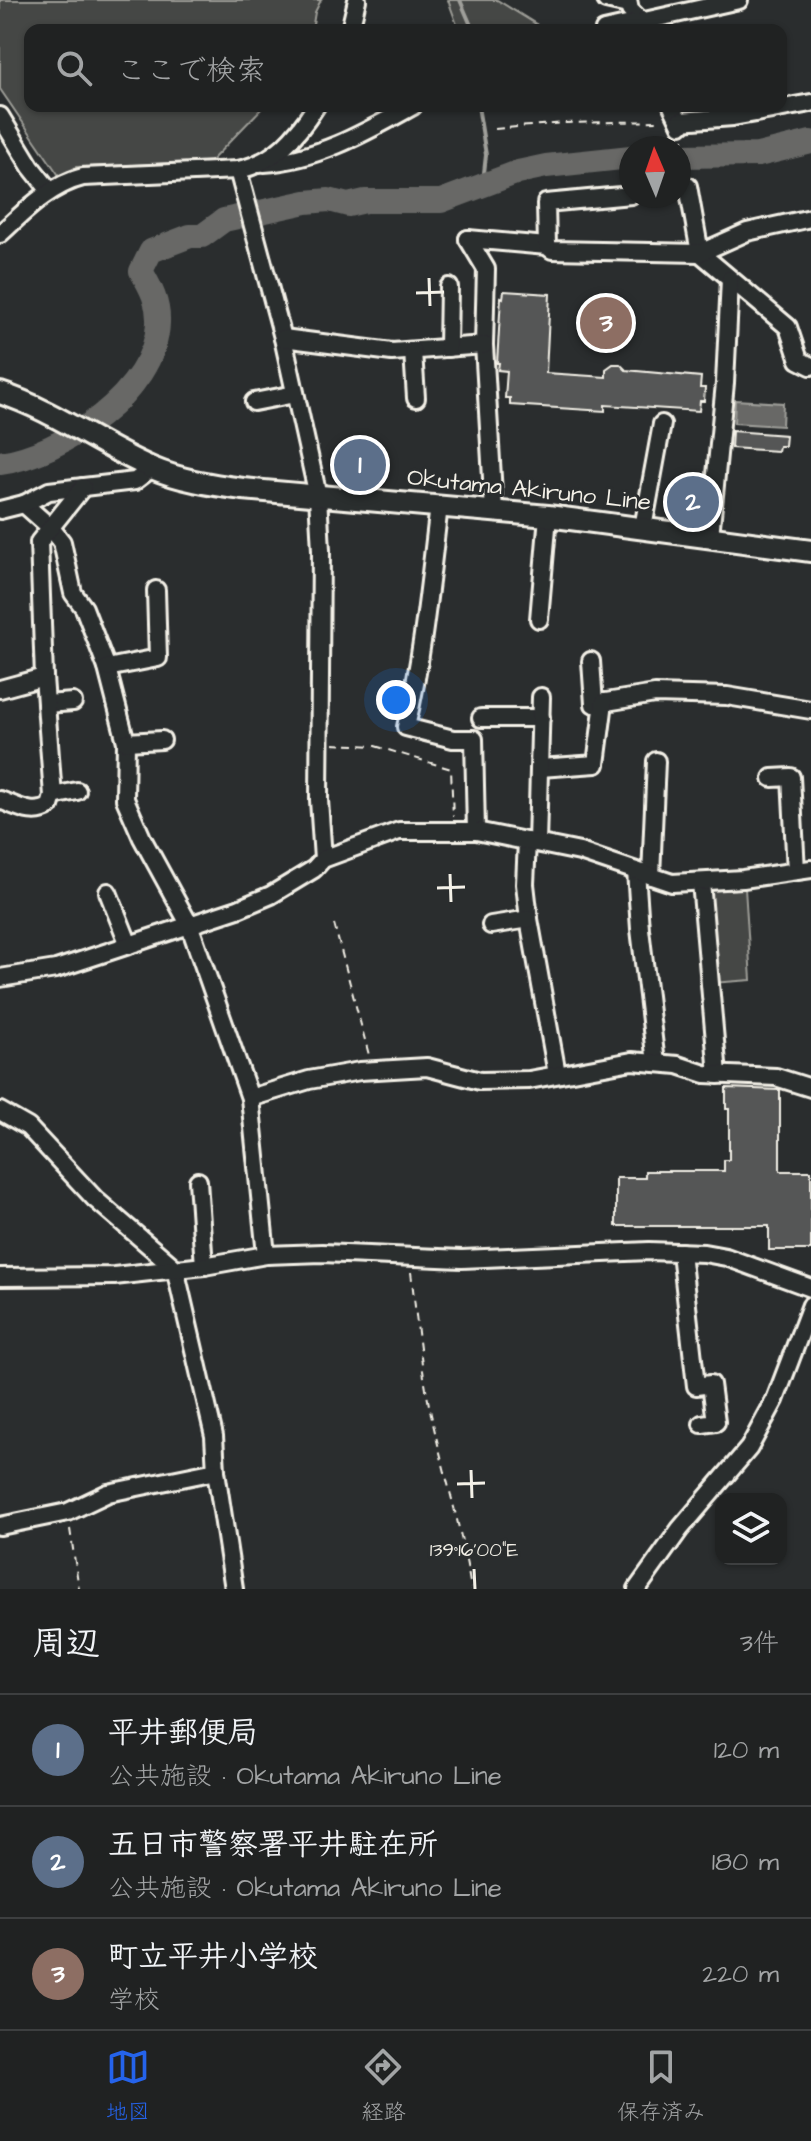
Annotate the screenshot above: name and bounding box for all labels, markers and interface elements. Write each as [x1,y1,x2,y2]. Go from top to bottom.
search box [24,24,787,112]
icon: search [52,46,96,90]
text: ここで検索 [116,50,266,92]
north arrow [619,136,691,208]
pin: 3 [580,293,632,353]
pin: 1 [334,435,386,495]
street label: Okutama Akiruno Line [405,460,653,520]
pin: 2 [667,472,719,532]
your location [376,680,416,720]
map controls [715,1493,787,1565]
button: layers [715,1493,787,1565]
text: 139°16'00"E [430,1536,518,1564]
text: 周辺 [32,1620,100,1668]
text: 3件 [740,1625,779,1661]
text: 平井郵便局 [108,1712,258,1754]
text: 1 [56,1732,60,1768]
text: 120 m [714,1732,779,1768]
text: 公共施設 · Okutama Akiruno Line [108,1758,502,1794]
text: 五日市警察署平井駐在所 [108,1824,438,1866]
text: 2 [51,1844,65,1880]
text: 180 m [712,1844,779,1880]
text: 公共施設 · Okutama Akiruno Line [108,1870,502,1906]
text: 町立平井小学校 [108,1936,318,1978]
text: 3 [51,1956,65,1992]
text: 220 m [702,1956,779,1992]
text: 学校 [108,1982,160,2018]
tab: 地図 [106,2045,150,2128]
tab: 経路 [361,2045,405,2128]
tab: 保存済み [617,2045,705,2128]

